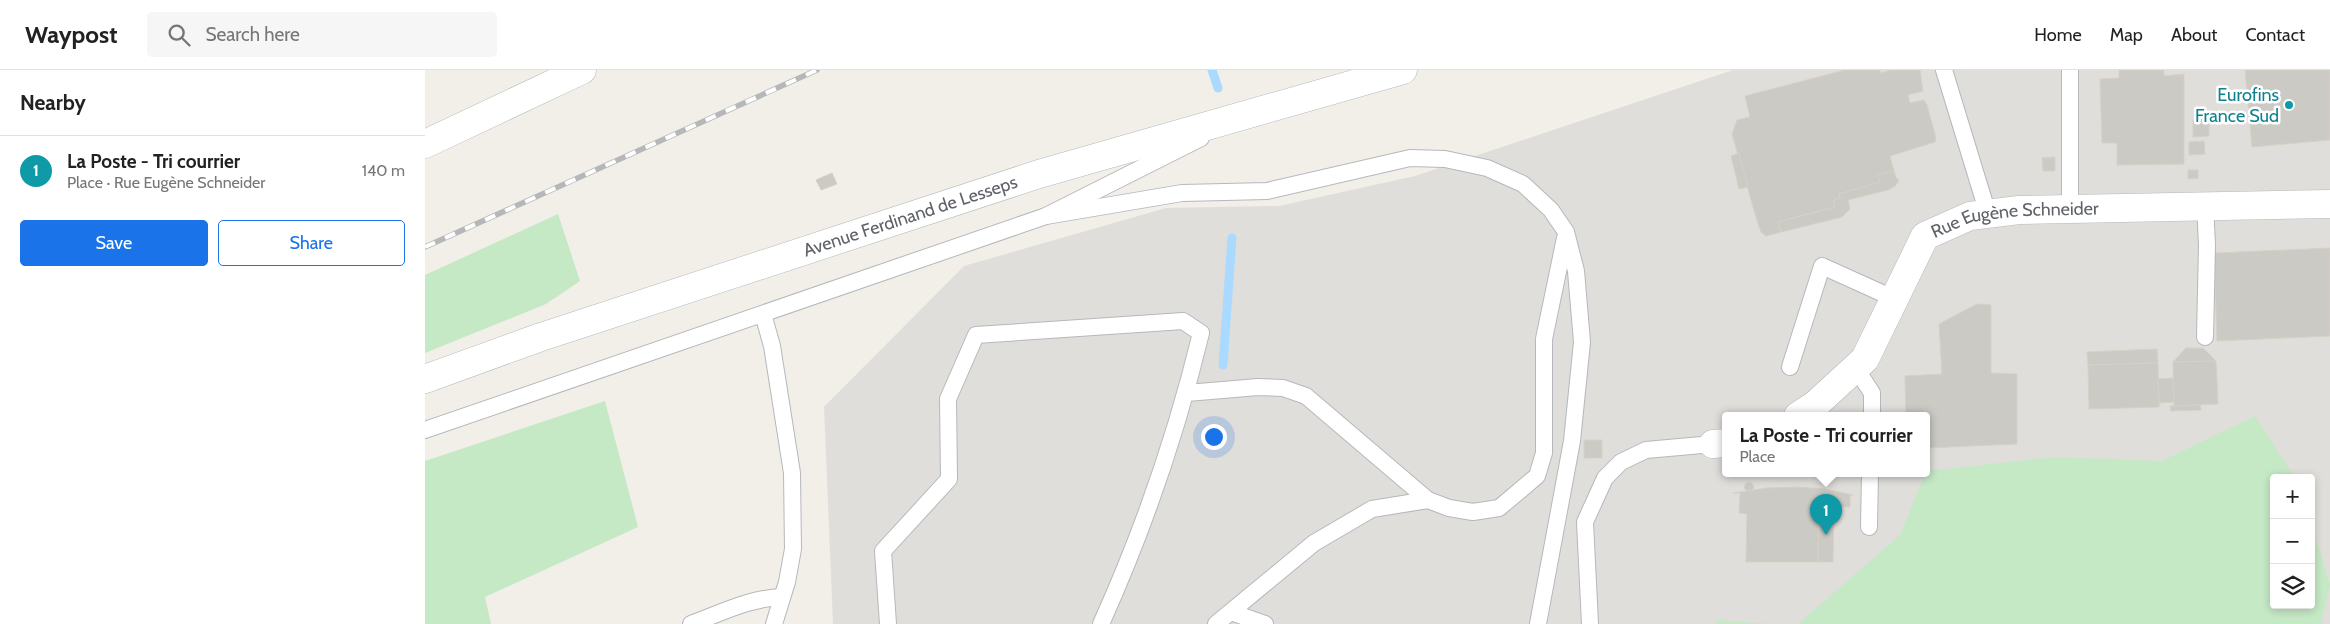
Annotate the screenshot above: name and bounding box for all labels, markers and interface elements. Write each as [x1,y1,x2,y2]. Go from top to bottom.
search box [147,12,497,57]
text: Waypost [25,20,117,49]
icon: search [165,21,193,49]
text: Search here [205,23,300,46]
text: Home [2034,24,2082,46]
text: Map [2110,24,2143,46]
text: About [2171,24,2217,46]
text: Contact [2245,24,2305,46]
place label: Eurofins France Sud [2195,84,2279,127]
text: Nearby [20,90,86,115]
marker: Eurofins France Sud [2283,99,2295,111]
text: La Poste - Tri courrier [67,150,240,173]
text: 1 [33,161,39,180]
text: 140 m [362,161,405,180]
street label: Avenue Ferdinand de Lesseps [800,171,1020,261]
text: Place · Rue Eugène Schneider [67,173,265,192]
street label: Rue Eugène Schneider [1928,197,2099,243]
button: Save [20,220,208,266]
button: Share [218,220,405,266]
popup [1722,412,1930,477]
your location [1201,424,1227,450]
text: La Poste - Tri courrier [1739,424,1913,447]
text: Place [1739,447,1775,466]
map controls [2270,474,2315,609]
button: + [2270,474,2315,519]
pin: 1 [1810,494,1842,535]
button: − [2270,519,2315,564]
button: layers [2270,564,2315,609]

